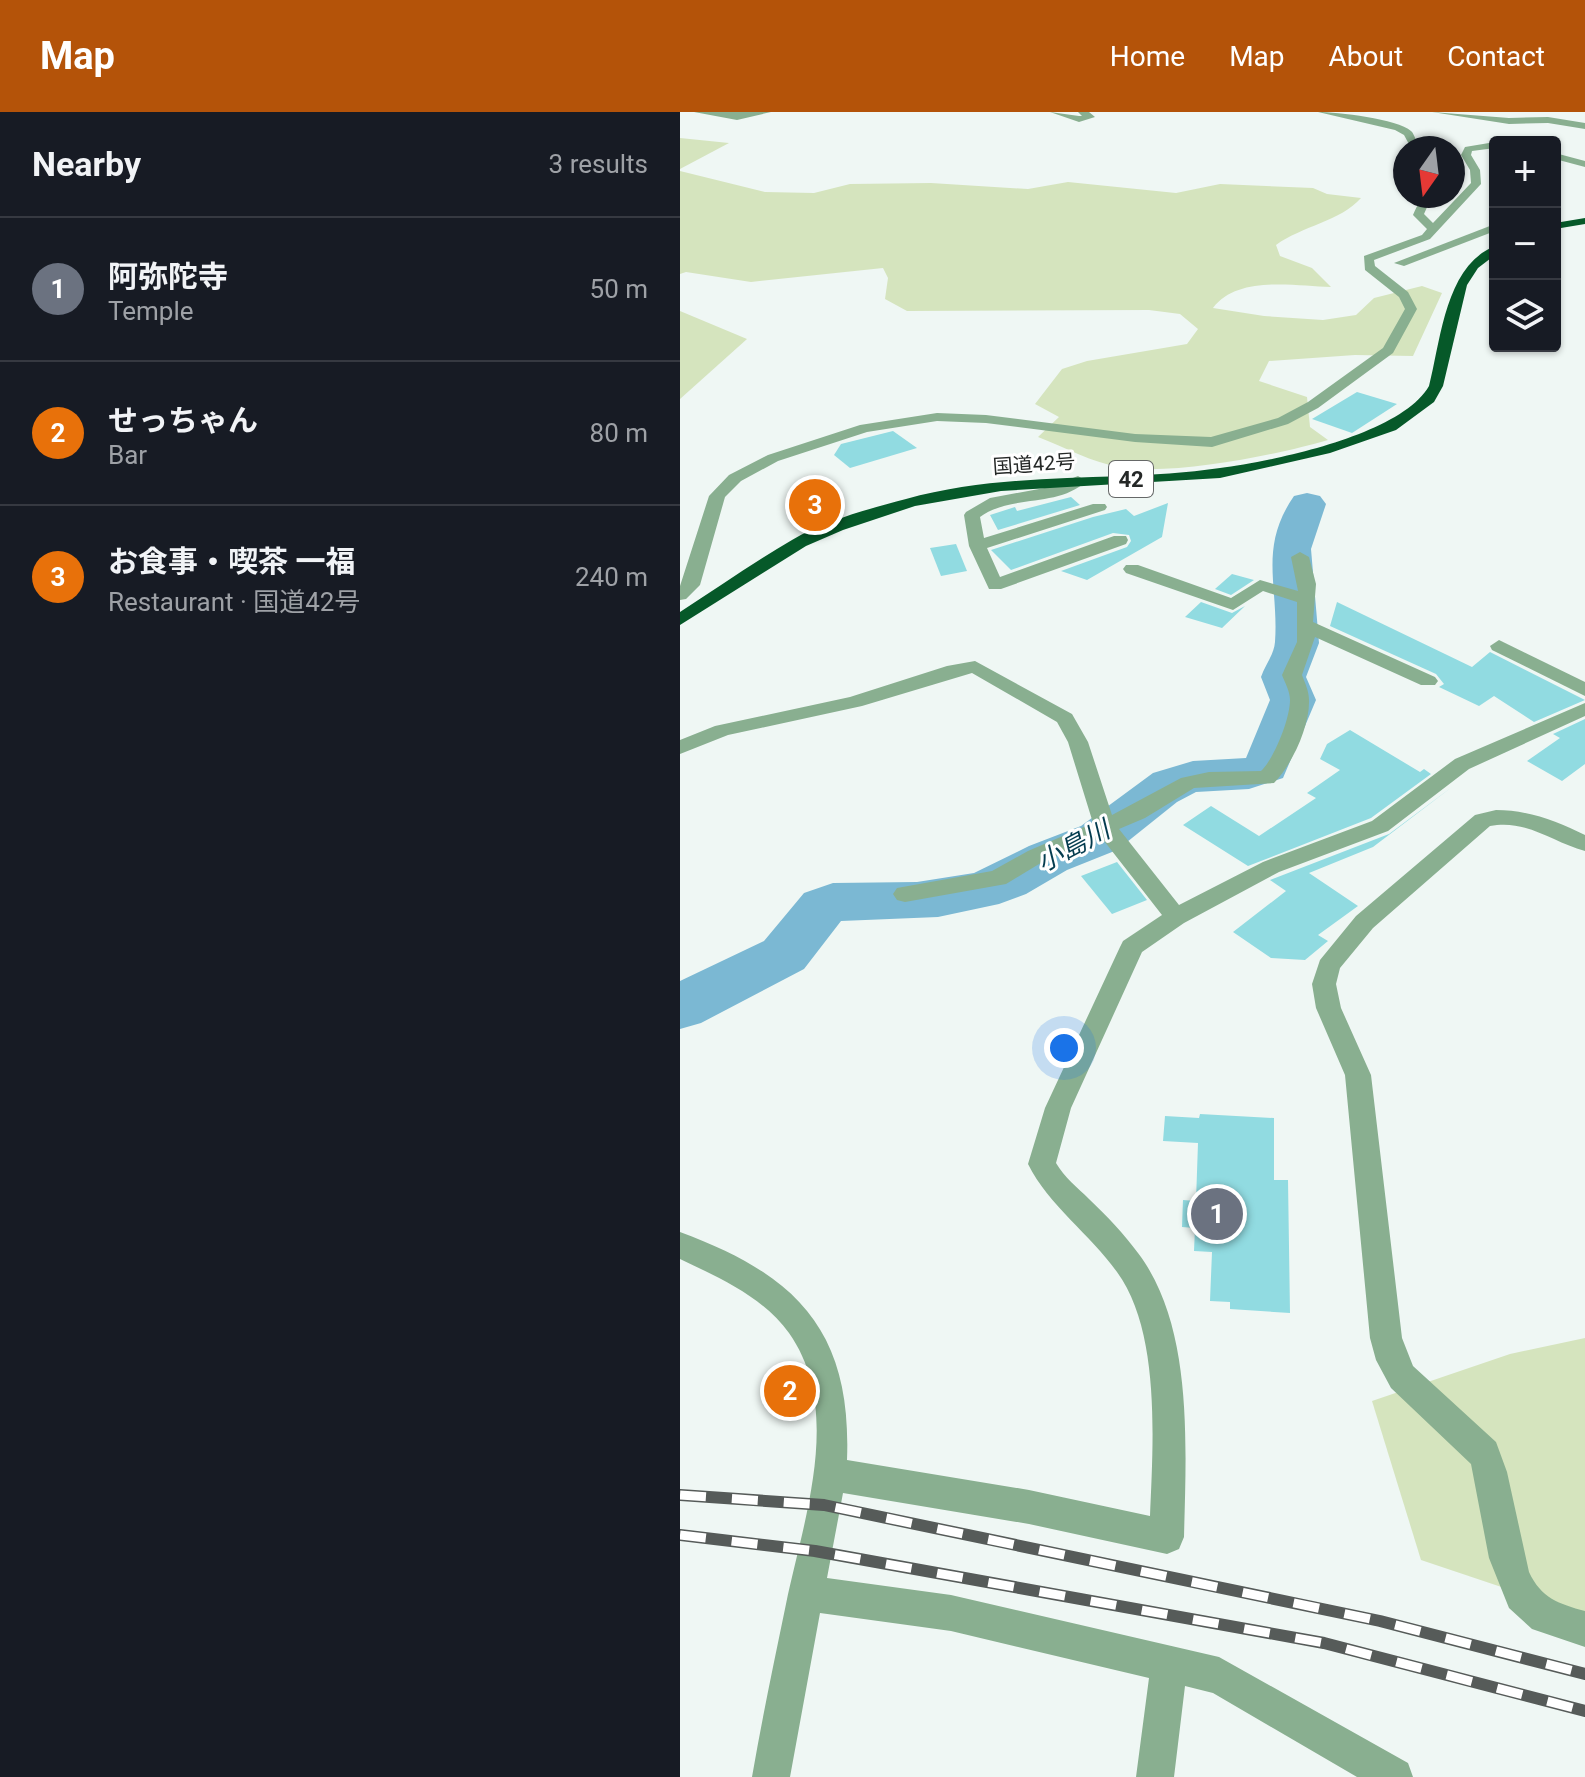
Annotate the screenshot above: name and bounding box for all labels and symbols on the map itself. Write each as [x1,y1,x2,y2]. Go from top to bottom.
north arrow [1393,136,1465,208]
street label: 国道42号 [992,449,1076,479]
road number: 42 [1109,461,1153,497]
pin: 3 [789,475,841,535]
water label: 小島川 [1032,813,1117,878]
your location [1044,1028,1084,1068]
pin: 1 [1191,1184,1243,1244]
pin: 2 [764,1361,816,1421]

